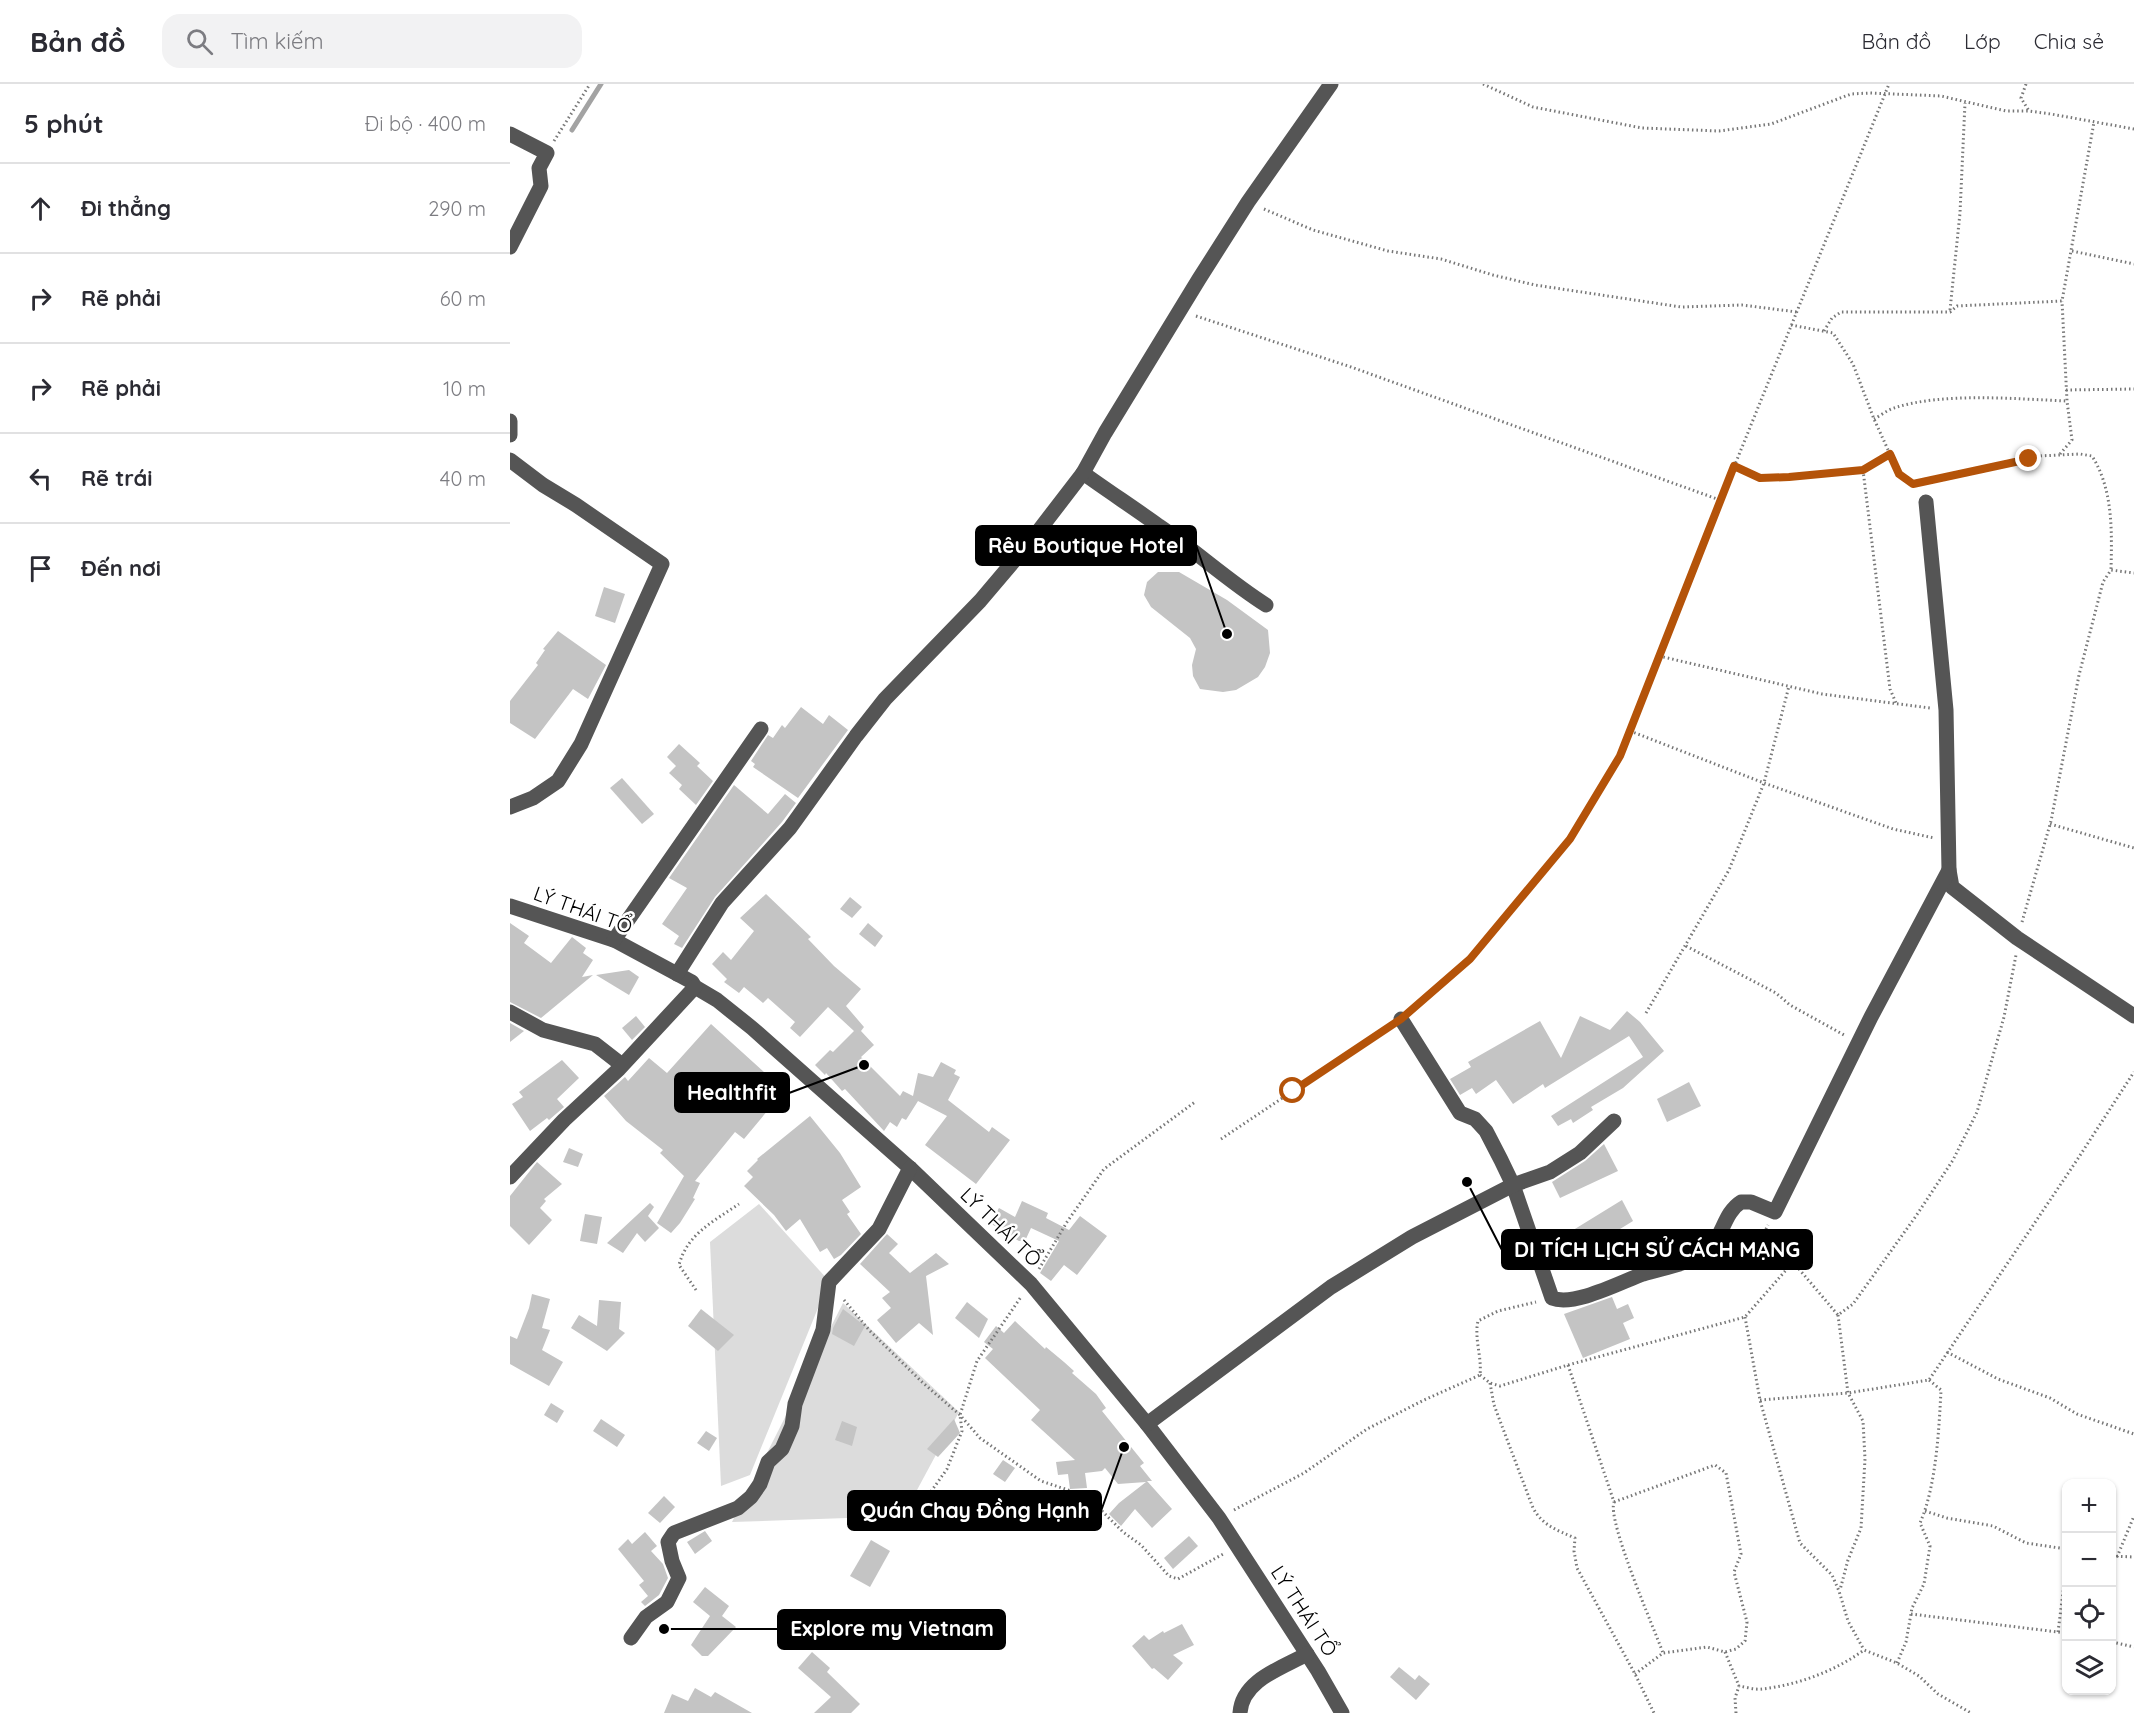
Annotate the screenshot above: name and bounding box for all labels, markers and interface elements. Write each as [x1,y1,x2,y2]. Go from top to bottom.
search box [162,14,582,68]
text: Bản đồ [30,24,126,59]
icon: search [183,25,216,58]
text: Tìm kiếm [231,27,324,55]
text: Bản đồ [1861,28,1931,54]
text: Lớp [1964,28,2001,54]
text: Chia sẻ [2034,28,2104,54]
text: 5 phút [24,107,104,140]
text: Đi bộ · 400 m [365,111,486,136]
icon: ahead [24,192,57,225]
text: Đi thẳng [81,194,171,222]
text: 290 m [428,196,486,221]
icon: right [24,282,57,315]
text: Rẽ phải [81,284,161,312]
text: 60 m [440,286,486,311]
icon: right [24,372,57,405]
text: Rẽ phải [81,374,161,402]
text: 10 m [443,376,486,401]
route end [2015,445,2041,471]
icon: left [24,462,57,495]
text: Rẽ trái [81,464,152,492]
text: 40 m [440,466,486,491]
callout: Rêu Boutique Hotel [976,526,1196,565]
text: Rêu Boutique Hotel [988,532,1184,558]
icon: arrive [24,552,57,585]
text: Đến nơi [81,554,161,582]
street label: LÝ THÁI TỔ [530,879,636,939]
callout: Healthfit [675,1073,789,1112]
route start [1279,1077,1305,1103]
text: Healthfit [687,1079,777,1105]
street label: LÝ THÁI TỔ [955,1181,1048,1272]
callout: DI TÍCH LỊCH SỬ CÁCH MẠNG [1502,1230,1812,1269]
text: DI TÍCH LỊCH SỬ CÁCH MẠNG [1514,1236,1800,1262]
map controls [2062,1479,2116,1695]
button: + [2062,1479,2116,1533]
callout: Quán Chay Đồng Hạnh [848,1491,1101,1530]
text: Quán Chay Đồng Hạnh [860,1497,1090,1523]
button: − [2062,1533,2116,1587]
street label: LÝ THÁI TỔ [1266,1560,1344,1661]
button: locate [2062,1587,2116,1641]
callout: Explore my Vietnam [778,1610,1005,1649]
text: Explore my Vietnam [790,1615,994,1641]
button: layers [2062,1641,2116,1695]

